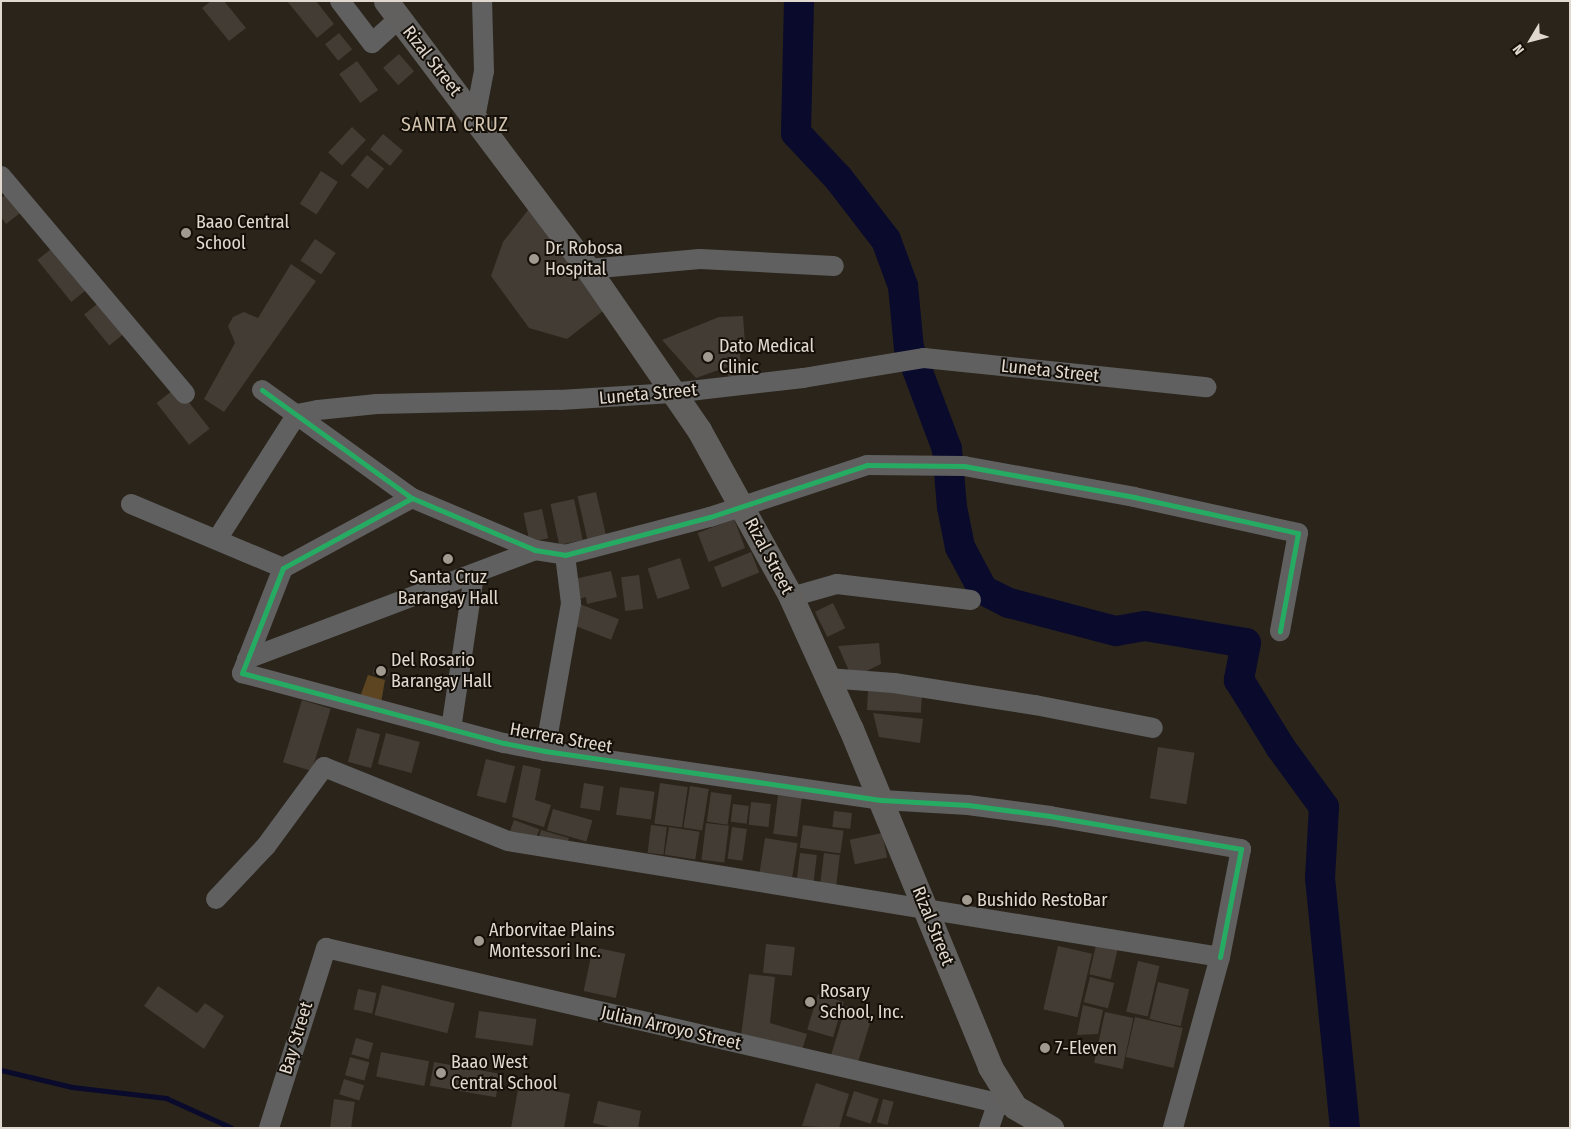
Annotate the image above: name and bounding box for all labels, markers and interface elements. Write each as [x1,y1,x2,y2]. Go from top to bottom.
north arrow [1506,15,1556,65]
street label: Rizal Street [398,22,466,100]
text: N [1509,41,1528,58]
district label: SANTA CRUZ [400,112,510,136]
place label: Baao Central School [196,212,289,254]
marker: Baao Central School [180,227,192,239]
place label: Dr. Robosa Hospital [545,238,623,280]
marker: Dr. Robosa Hospital [527,252,541,266]
place label: Dato Medical Clinic [719,336,814,378]
marker: Dato Medical Clinic [701,350,715,364]
street label: Luneta Street [1000,355,1100,387]
street label: Luneta Street [598,379,698,409]
street label: Rizal Street [740,514,798,598]
marker: Santa Cruz Barangay Hall [442,553,454,565]
place label: Santa Cruz Barangay Hall [398,567,498,610]
place label: Del Rosario Barangay Hall [391,650,492,692]
marker: Del Rosario Barangay Hall [375,665,387,677]
street label: Herrera Street [508,718,614,758]
street label: Rizal Street [907,883,959,969]
place label: Bushido RestoBar [977,889,1107,911]
marker: Bushido RestoBar [961,894,973,906]
place label: Arborvitae Plains Montessori Inc. [489,920,615,962]
marker: Arborvitae Plains Montessori Inc. [473,935,485,947]
place label: Rosary School, Inc. [820,981,904,1024]
marker: Rosary School, Inc. [804,996,816,1008]
street label: Bay Street [275,999,317,1077]
street label: Julian Arroyo Street [599,1001,743,1055]
place label: 7-Eleven [1055,1037,1117,1059]
marker: 7-Eleven [1039,1042,1051,1054]
place label: Baao West Central School [451,1052,557,1094]
marker: Baao West Central School [435,1067,447,1079]

